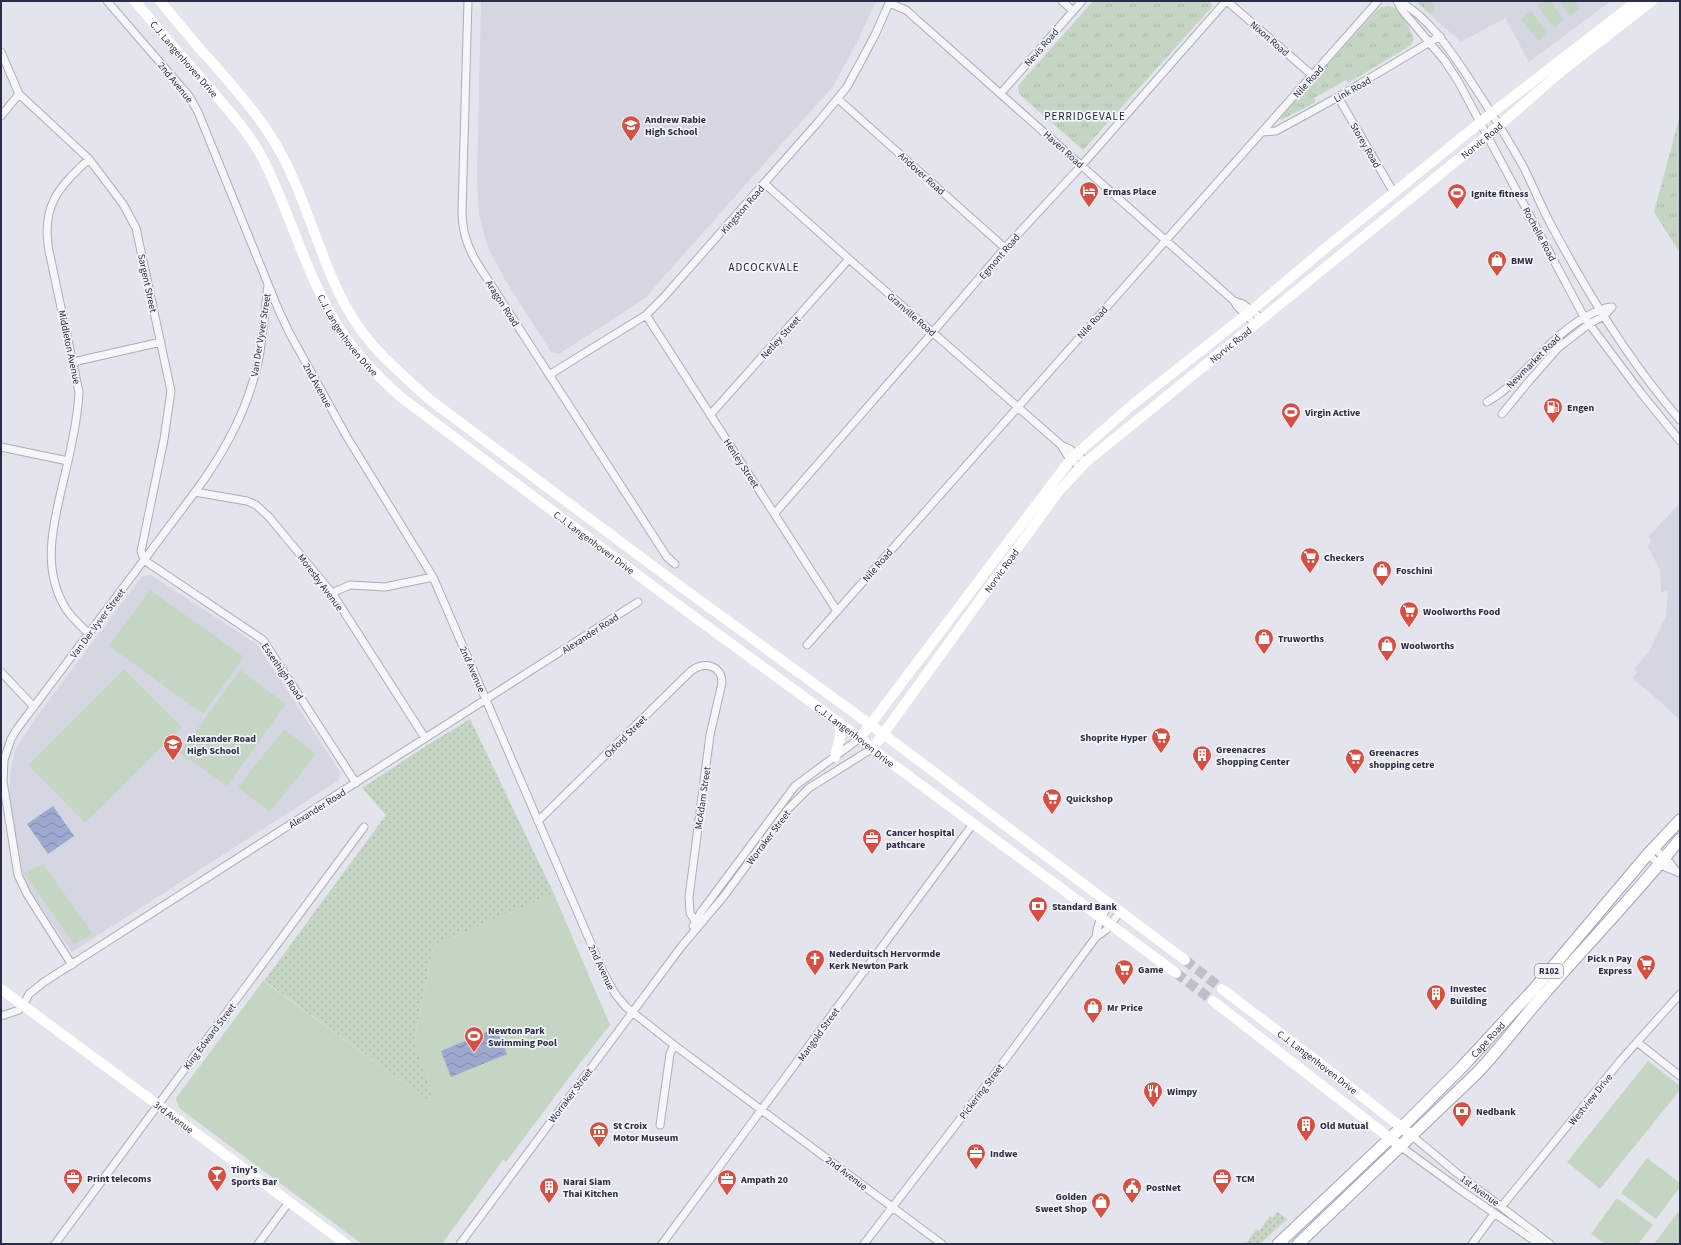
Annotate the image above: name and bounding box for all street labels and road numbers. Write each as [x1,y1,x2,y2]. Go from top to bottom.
street label: C.J. Langenhoven Drive [146,18,221,101]
street label: Nixon Road [1247,18,1292,60]
street label: Nevis Road [1021,26,1062,70]
street label: 2nd Avenue [154,59,196,106]
street label: Nile Road [1290,62,1327,101]
street label: Link Road [1331,74,1374,106]
street label: Norvic Road [1458,119,1506,162]
street label: Storey Road [1347,120,1384,171]
street label: Haven Road [1040,128,1087,172]
street label: Andover Road [895,149,948,198]
street label: Kingston Road [718,182,768,237]
street label: Rochelle Road [1519,205,1559,264]
street label: Egmont Road [976,231,1024,283]
street label: Sargent Street [134,253,160,314]
street label: Aragon Road [482,278,522,330]
street label: Granville Road [884,290,939,340]
street label: Van Der Vyver Street [248,292,275,378]
street label: C.J. Langenhoven Drive [314,292,381,380]
street label: Nile Road [1074,303,1111,342]
street label: Middleton Avenue [54,309,84,385]
street label: Netley Street [757,312,804,362]
street label: Norvic Road [1207,324,1255,367]
street label: Newmarket Road [1503,331,1564,392]
street label: 2nd Avenue [299,361,335,410]
street label: Henley Street [720,436,763,491]
street label: C.J. Langenhoven Drive [550,508,637,578]
street label: Nile Road [859,546,896,585]
street label: Norvic Road [982,546,1023,596]
street label: Moresby Avenue [294,551,346,614]
street label: Van Der Vyver Street [67,585,129,661]
street label: Alexander Road [559,610,622,657]
street label: Essenhigh Road [258,640,306,703]
street label: 2nd Avenue [456,644,488,695]
street label: C.J. Langenhoven Drive [811,701,897,771]
street label: Oxford Street [601,712,651,761]
street label: McAdam Street [692,765,714,830]
street label: Alexander Road [286,786,349,832]
street label: Worraker Street [744,807,794,868]
street label: 2nd Avenue [584,942,618,993]
road number: R102 [1535,964,1563,978]
street label: King Edward Street [180,1000,240,1073]
street label: Mangold Street [795,1004,843,1064]
street label: Cape Road [1468,1019,1509,1061]
street label: C.J. Langenhoven Drive [1274,1027,1360,1098]
street label: Pickering Street [956,1061,1008,1122]
street label: Worraker Street [546,1065,596,1126]
street label: Westview Drive [1565,1071,1616,1129]
street label: 3rd Avenue [150,1098,196,1137]
street label: 2nd Avenue [823,1154,870,1194]
street label: 1st Avenue [1457,1172,1502,1210]

